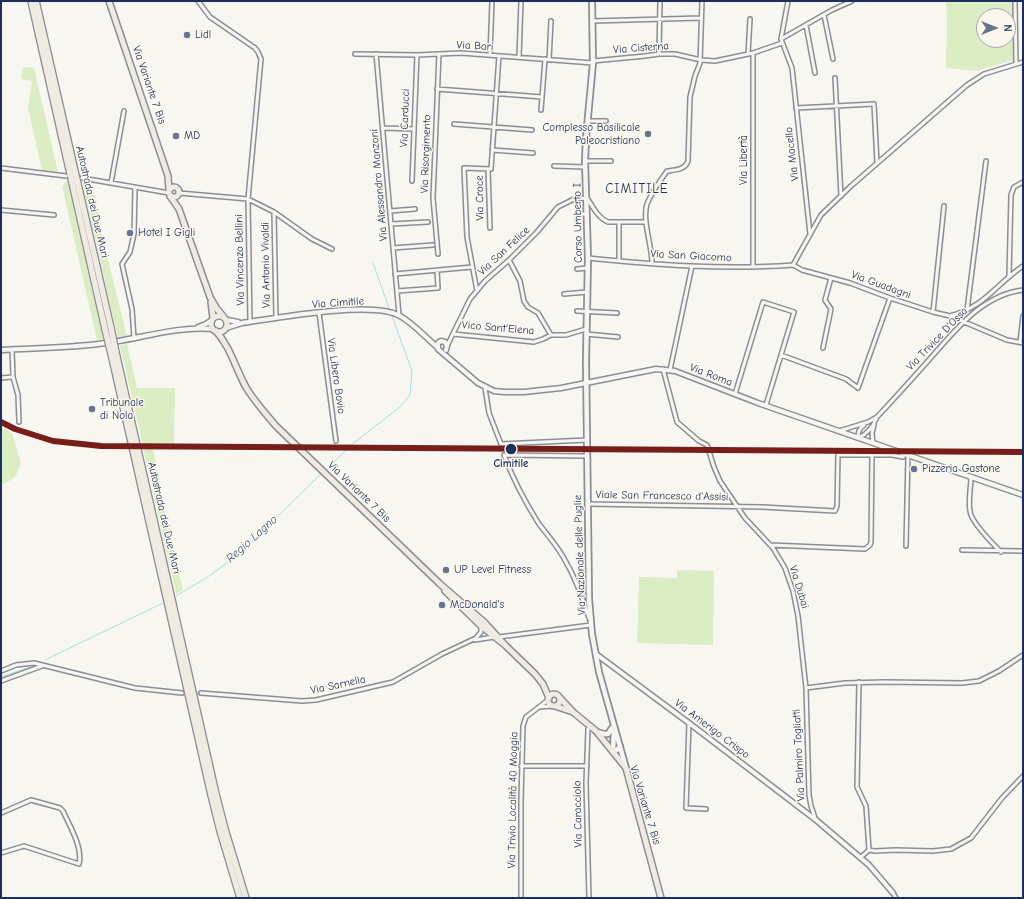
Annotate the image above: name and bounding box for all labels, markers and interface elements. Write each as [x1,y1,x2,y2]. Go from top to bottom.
north arrow [976,8,1016,48]
text: N [1001,24,1014,32]
place label: Lidl [195,28,211,42]
marker: Lidl [182,30,192,40]
street label: Via Bari [456,38,494,54]
street label: Via Cisterna [613,39,669,57]
street label: Via Variante 7 Bis [129,44,169,126]
street label: Via Carducci [397,88,413,148]
street label: Via Risorgimento [418,114,434,194]
place label: Complesso Basilicale Paleocristiano [543,121,640,147]
street label: Via Macello [782,126,802,182]
street label: Via Alessandro Manzoni [368,128,390,242]
place label: MD [184,129,200,143]
marker: Complesso Basilicale Paleocristiano [643,129,653,139]
marker: MD [171,131,181,141]
street label: Via Libertà [737,135,751,185]
street label: Autostrada dei Due Mari [73,145,111,259]
street label: Via Croce [473,175,487,221]
district label: CIMITILE [605,181,669,197]
street label: Corso Umberto I [571,183,585,263]
street label: Via Vincenzo Bellini [233,214,247,306]
street label: Via Antonio Vivaldi [259,222,273,308]
street label: Via San Felice [475,224,533,278]
place label: Hotel I Gigli [138,226,195,240]
marker: Hotel I Gigli [125,228,135,238]
street label: Via San Giacomo [650,247,732,265]
street label: Via Guadagni [849,268,913,302]
street label: Via Cimitile [312,295,364,311]
street label: Via Trivice D'Ossa [903,305,971,373]
street label: Vico Sant'Elena [461,318,535,338]
street label: Via Libero Bovio [324,337,348,415]
street label: Via Roma [688,361,734,389]
place label: Tribunale di Nola [100,396,144,422]
marker: Tribunale di Nola [87,404,97,414]
marker: Cimitile [504,442,518,456]
place label: Cimitile [494,457,528,471]
street label: Via Variante 7 Bis [325,459,393,525]
street label: Autostrada dei Due Mari [145,461,183,575]
place label: Pizzeria Gastone [922,462,1000,476]
marker: Pizzeria Gastone [909,464,919,474]
street label: Viale San Francesco d'Assisi [596,488,728,504]
street label: Via Nazionale delle Puglie [571,495,589,615]
water label: Regio Lagno [223,512,281,566]
place label: UP Level Fitness [454,563,531,577]
street label: Via Dubai [786,564,812,610]
marker: UP Level Fitness [441,565,451,575]
place label: McDonald's [450,598,504,612]
marker: McDonald's [437,600,447,610]
street label: Via Sarnella [309,673,367,697]
street label: Via Amerigo Crispo [672,696,752,762]
street label: Via Palmiro Togliatti [790,708,808,802]
street label: Via Trivio Località 40 Moggia [505,732,521,868]
street label: Via Variante 7 Bis [627,764,663,846]
street label: Via Caracciolo [571,780,585,848]

